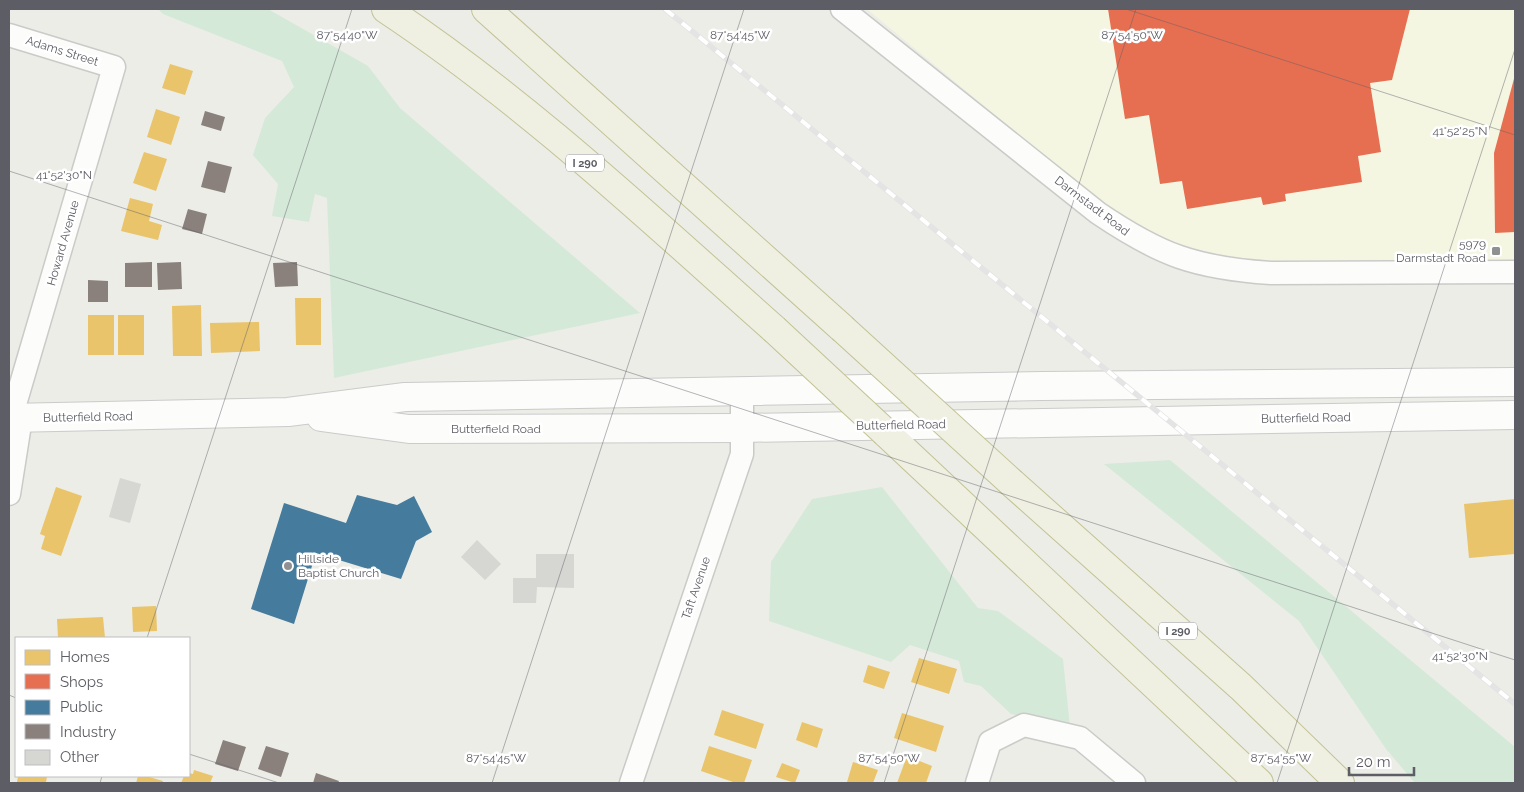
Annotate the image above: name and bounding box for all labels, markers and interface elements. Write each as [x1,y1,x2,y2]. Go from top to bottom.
text: 87°54'40"W [317,28,378,42]
text: 87°54'45"W [710,28,771,42]
text: 87°54'50"W [1101,28,1163,42]
street label: Adams Street [24,33,100,69]
text: 41°52'25"N [1432,124,1488,138]
road number: I 290 [566,154,604,172]
text: 41°52'30"N [36,168,92,182]
street label: Darmstadt Road [1052,173,1132,239]
street label: Howard Avenue [44,199,82,287]
place label: 5979 Darmstadt Road [1396,237,1486,265]
marker: 5979 Darmstadt Road [1490,245,1502,257]
street label: Butterfield Road [43,409,133,425]
street label: Butterfield Road [1261,410,1351,426]
street label: Butterfield Road [856,417,946,433]
street label: Butterfield Road [451,422,541,436]
place label: Hillside Baptist Church [298,552,379,580]
street label: Taft Avenue [679,555,713,621]
marker: Hillside Baptist Church [282,560,294,572]
road number: I 290 [1159,622,1197,640]
legend [15,637,190,777]
text: Homes [60,648,110,666]
text: 41°52'30"N [1432,649,1488,663]
text: Shops [60,673,103,691]
text: Public [60,698,103,716]
text: Industry [60,723,116,741]
scale bar [1349,744,1414,776]
text: Other [60,748,100,766]
text: 87°54'45"W [466,751,527,765]
text: 87°54'50"W [858,751,920,765]
text: 87°54'55"W [1251,751,1312,765]
text: 20 m [1356,753,1391,771]

